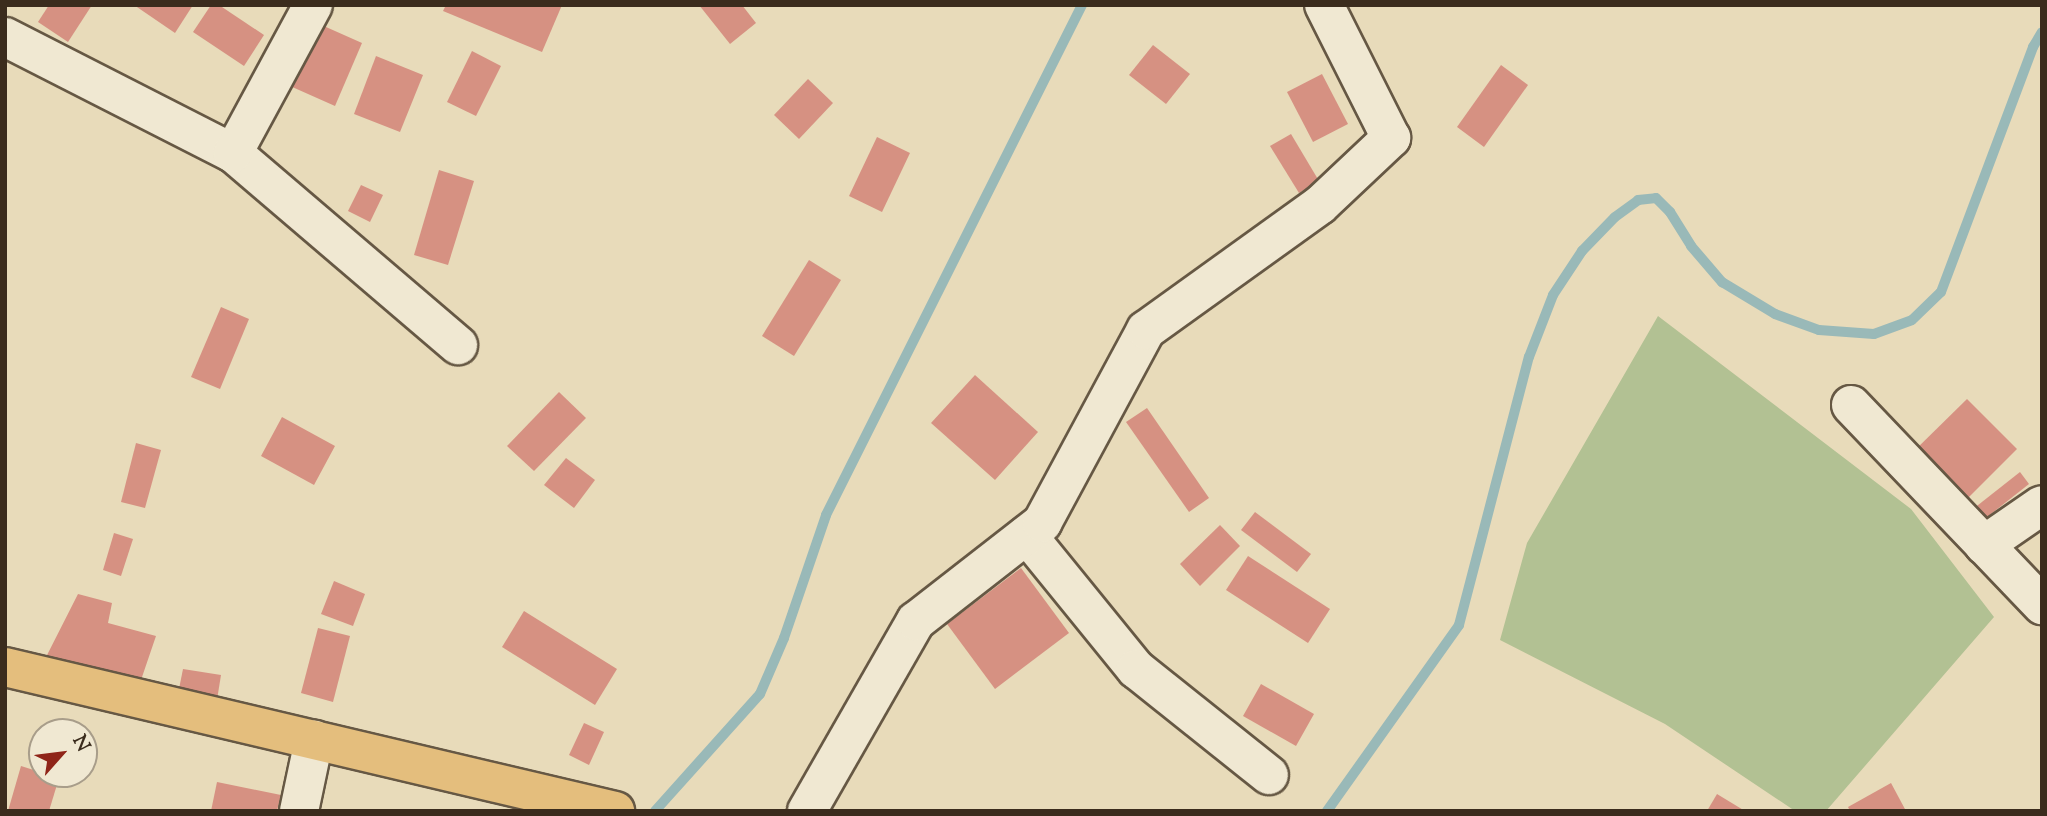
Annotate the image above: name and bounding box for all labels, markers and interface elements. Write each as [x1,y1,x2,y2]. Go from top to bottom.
north arrow [28,718,98,788]
text: N [65,731,96,757]

